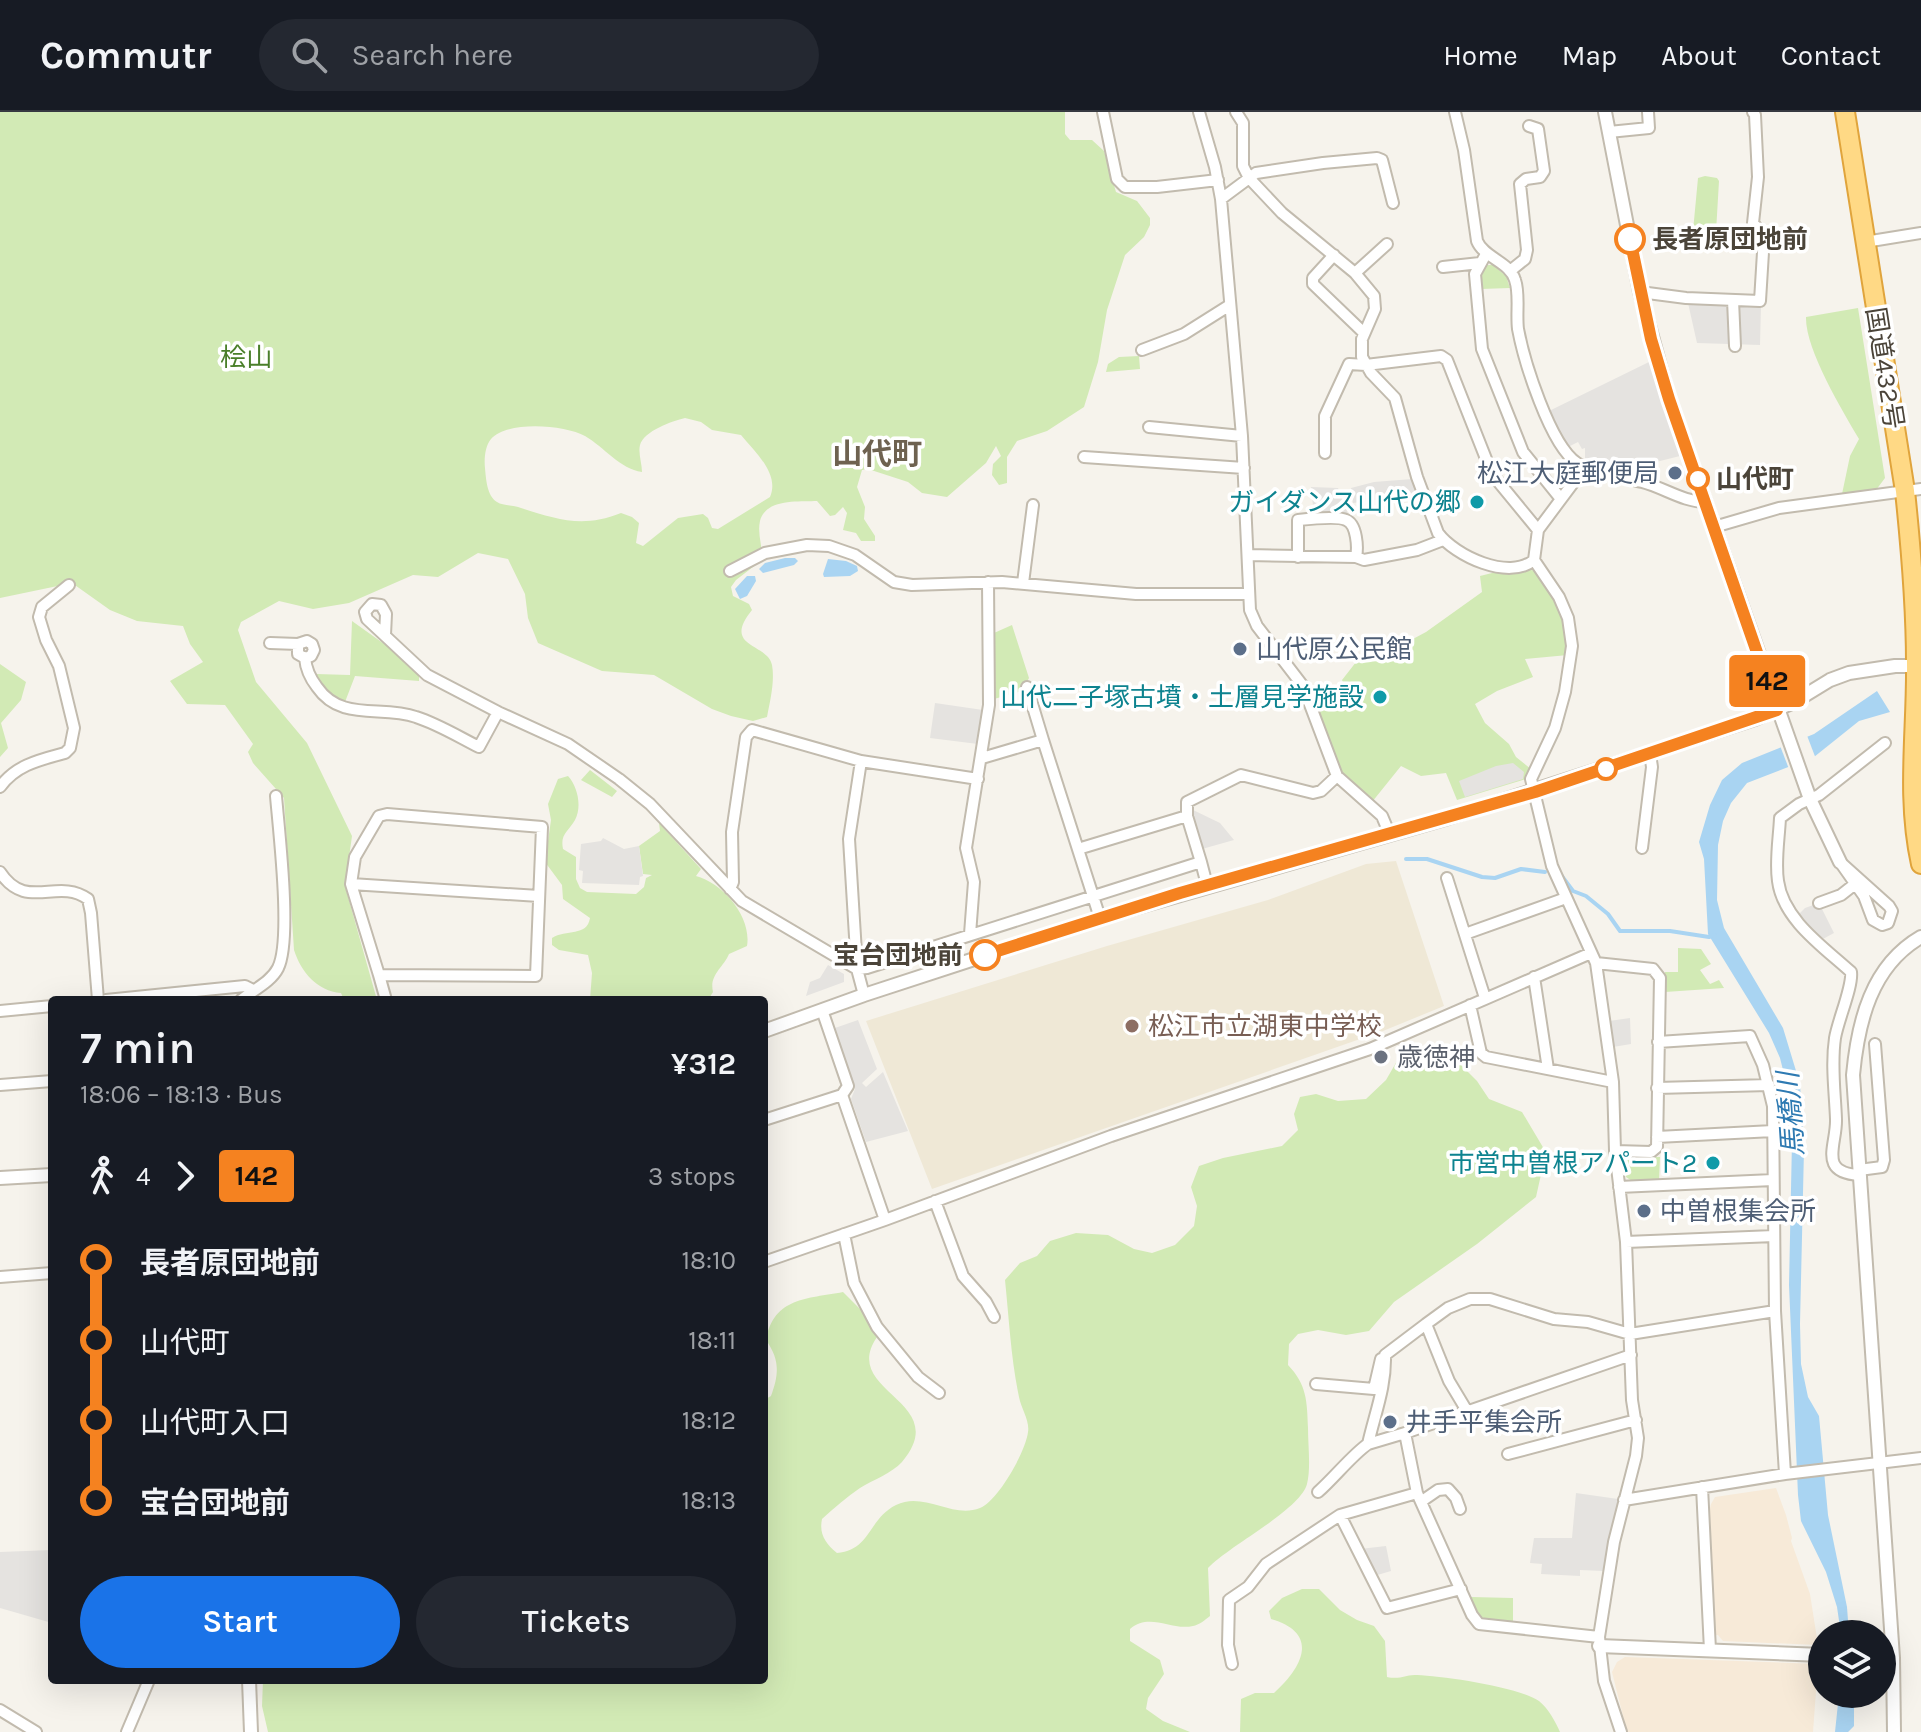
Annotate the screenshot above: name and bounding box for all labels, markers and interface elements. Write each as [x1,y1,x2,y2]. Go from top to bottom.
search box [259,19,819,91]
text: Commutr [40,33,211,78]
icon: search [287,33,331,77]
text: Search here [351,37,513,73]
text: Home [1443,39,1518,72]
text: Map [1562,39,1617,72]
text: About [1661,39,1737,72]
text: Contact [1781,39,1881,72]
marker: 長者原団地前 [1615,224,1645,254]
place label: 長者原団地前 [1652,224,1808,255]
street label: 国道432号 [1860,305,1909,431]
park label: 桧山 [220,342,272,373]
district label: 山代町 [832,436,922,472]
place label: 松江大庭郵便局 [1477,458,1659,489]
marker: 松江大庭郵便局 [1666,464,1684,482]
place label: 山代町 [1716,464,1794,495]
marker: 山代町 [1687,468,1709,490]
place label: ガイダンス山代の郷 [1229,487,1461,518]
marker: ガイダンス山代の郷 [1468,493,1486,511]
place label: 山代原公民館 [1256,634,1412,665]
marker: 山代原公民館 [1231,640,1249,658]
line badge: 142 [1721,655,1813,707]
text: 142 [1745,664,1789,697]
place label: 山代二子塚古墳・土層見学施設 [1000,682,1364,713]
marker: 山代二子塚古墳・土層見学施設 [1371,688,1389,706]
unlabelled marker [1595,758,1617,780]
place label: 宝台団地前 [833,940,963,971]
marker: 宝台団地前 [970,940,1000,970]
place label: 松江市立湖東中学校 [1148,1011,1382,1042]
marker: 松江市立湖東中学校 [1123,1017,1141,1035]
text: 7 min [80,1023,195,1074]
place label: 歳徳神 [1397,1042,1475,1073]
text: ¥312 [671,1046,736,1082]
marker: 歳徳神 [1372,1048,1390,1066]
water label: 馬橋川 [1771,1068,1810,1157]
text: 18:06 – 18:13 · Bus [80,1079,283,1110]
place label: 市営中曽根アパート2 [1448,1148,1697,1179]
icon: walk [80,1154,124,1198]
icon: forward [163,1154,207,1198]
marker: 市営中曽根アパート2 [1704,1154,1722,1172]
text: 142 [235,1159,278,1192]
text: 4 [136,1161,151,1192]
text: 3 stops [648,1161,736,1192]
place label: 中曽根集会所 [1660,1196,1816,1227]
marker: 中曽根集会所 [1635,1202,1653,1220]
text: 長者原団地前 [140,1245,320,1281]
text: 18:10 [681,1245,736,1276]
text: 山代町 [140,1325,230,1361]
text: 18:11 [688,1325,736,1356]
text: 山代町入口 [140,1405,290,1441]
text: 18:12 [682,1405,736,1436]
place label: 井手平集会所 [1406,1407,1562,1438]
marker: 井手平集会所 [1381,1413,1399,1431]
text: 宝台団地前 [140,1485,290,1521]
text: 18:13 [681,1485,736,1516]
button: Start [80,1576,400,1668]
button: Tickets [416,1576,736,1668]
map controls [1808,1620,1896,1708]
button: layers [1808,1620,1896,1708]

